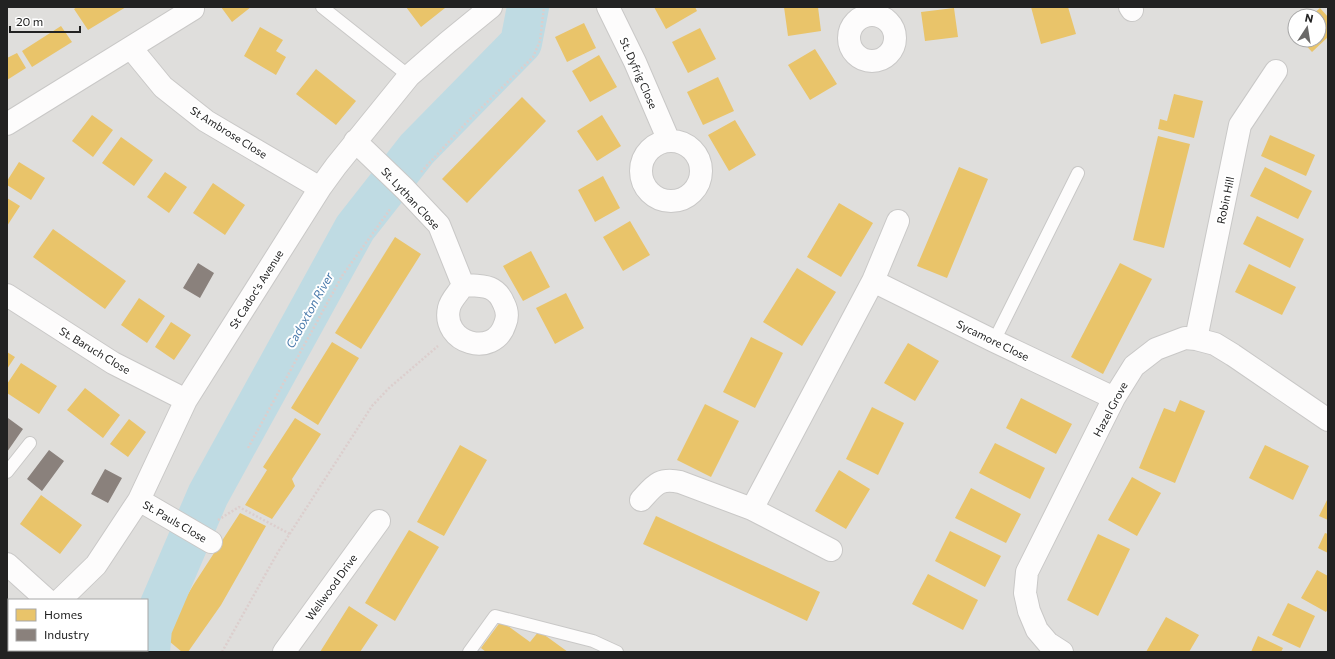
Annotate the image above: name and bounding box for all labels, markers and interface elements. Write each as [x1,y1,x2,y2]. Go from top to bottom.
scale bar [10,8,80,34]
north arrow [1287,8,1327,48]
text: N [1304,11,1315,25]
text: 20 m [16,14,43,28]
street label: St. Dyfrig Close [617,35,661,111]
street label: St Ambrose Close [188,103,270,161]
street label: St. Lythan Close [379,164,443,232]
street label: Robin Hill [1214,175,1236,225]
street label: St Cadoc's Avenue [226,247,286,331]
water label: Cadoxton River [282,269,336,350]
street label: Sycamore Close [955,317,1031,363]
street label: St. Baruch Close [57,324,133,376]
street label: Hazel Grove [1090,379,1130,439]
street label: St. Pauls Close [141,497,210,545]
street label: Wellwood Drive [303,551,359,623]
legend [8,599,148,651]
text: Homes [44,607,82,621]
text: Industry [44,627,89,641]

